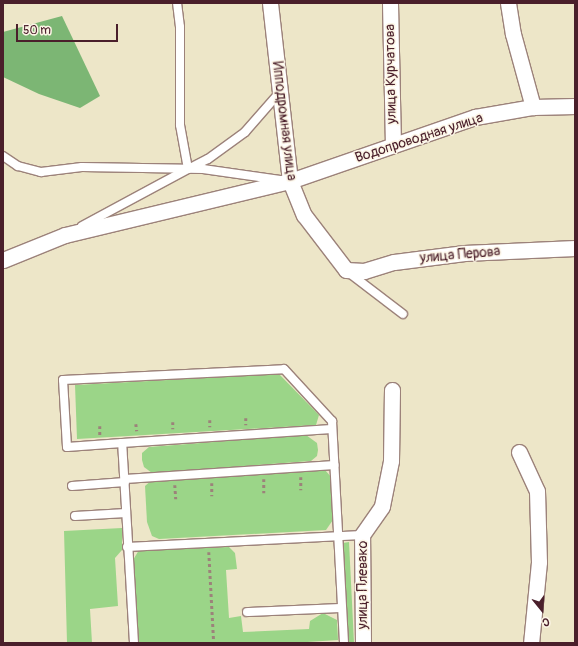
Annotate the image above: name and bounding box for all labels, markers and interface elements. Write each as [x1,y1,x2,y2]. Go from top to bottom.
scale bar [18,16,120,42]
text: 50 m [23,23,51,38]
street label: улица Курчатова [382,24,400,124]
street label: Ипподромная улица [268,60,300,182]
street label: Водопроводная улица [353,109,485,167]
street label: улица Перова [419,243,501,267]
street label: улица Плевако [355,541,371,629]
north arrow [522,590,562,630]
text: С [541,615,551,629]

